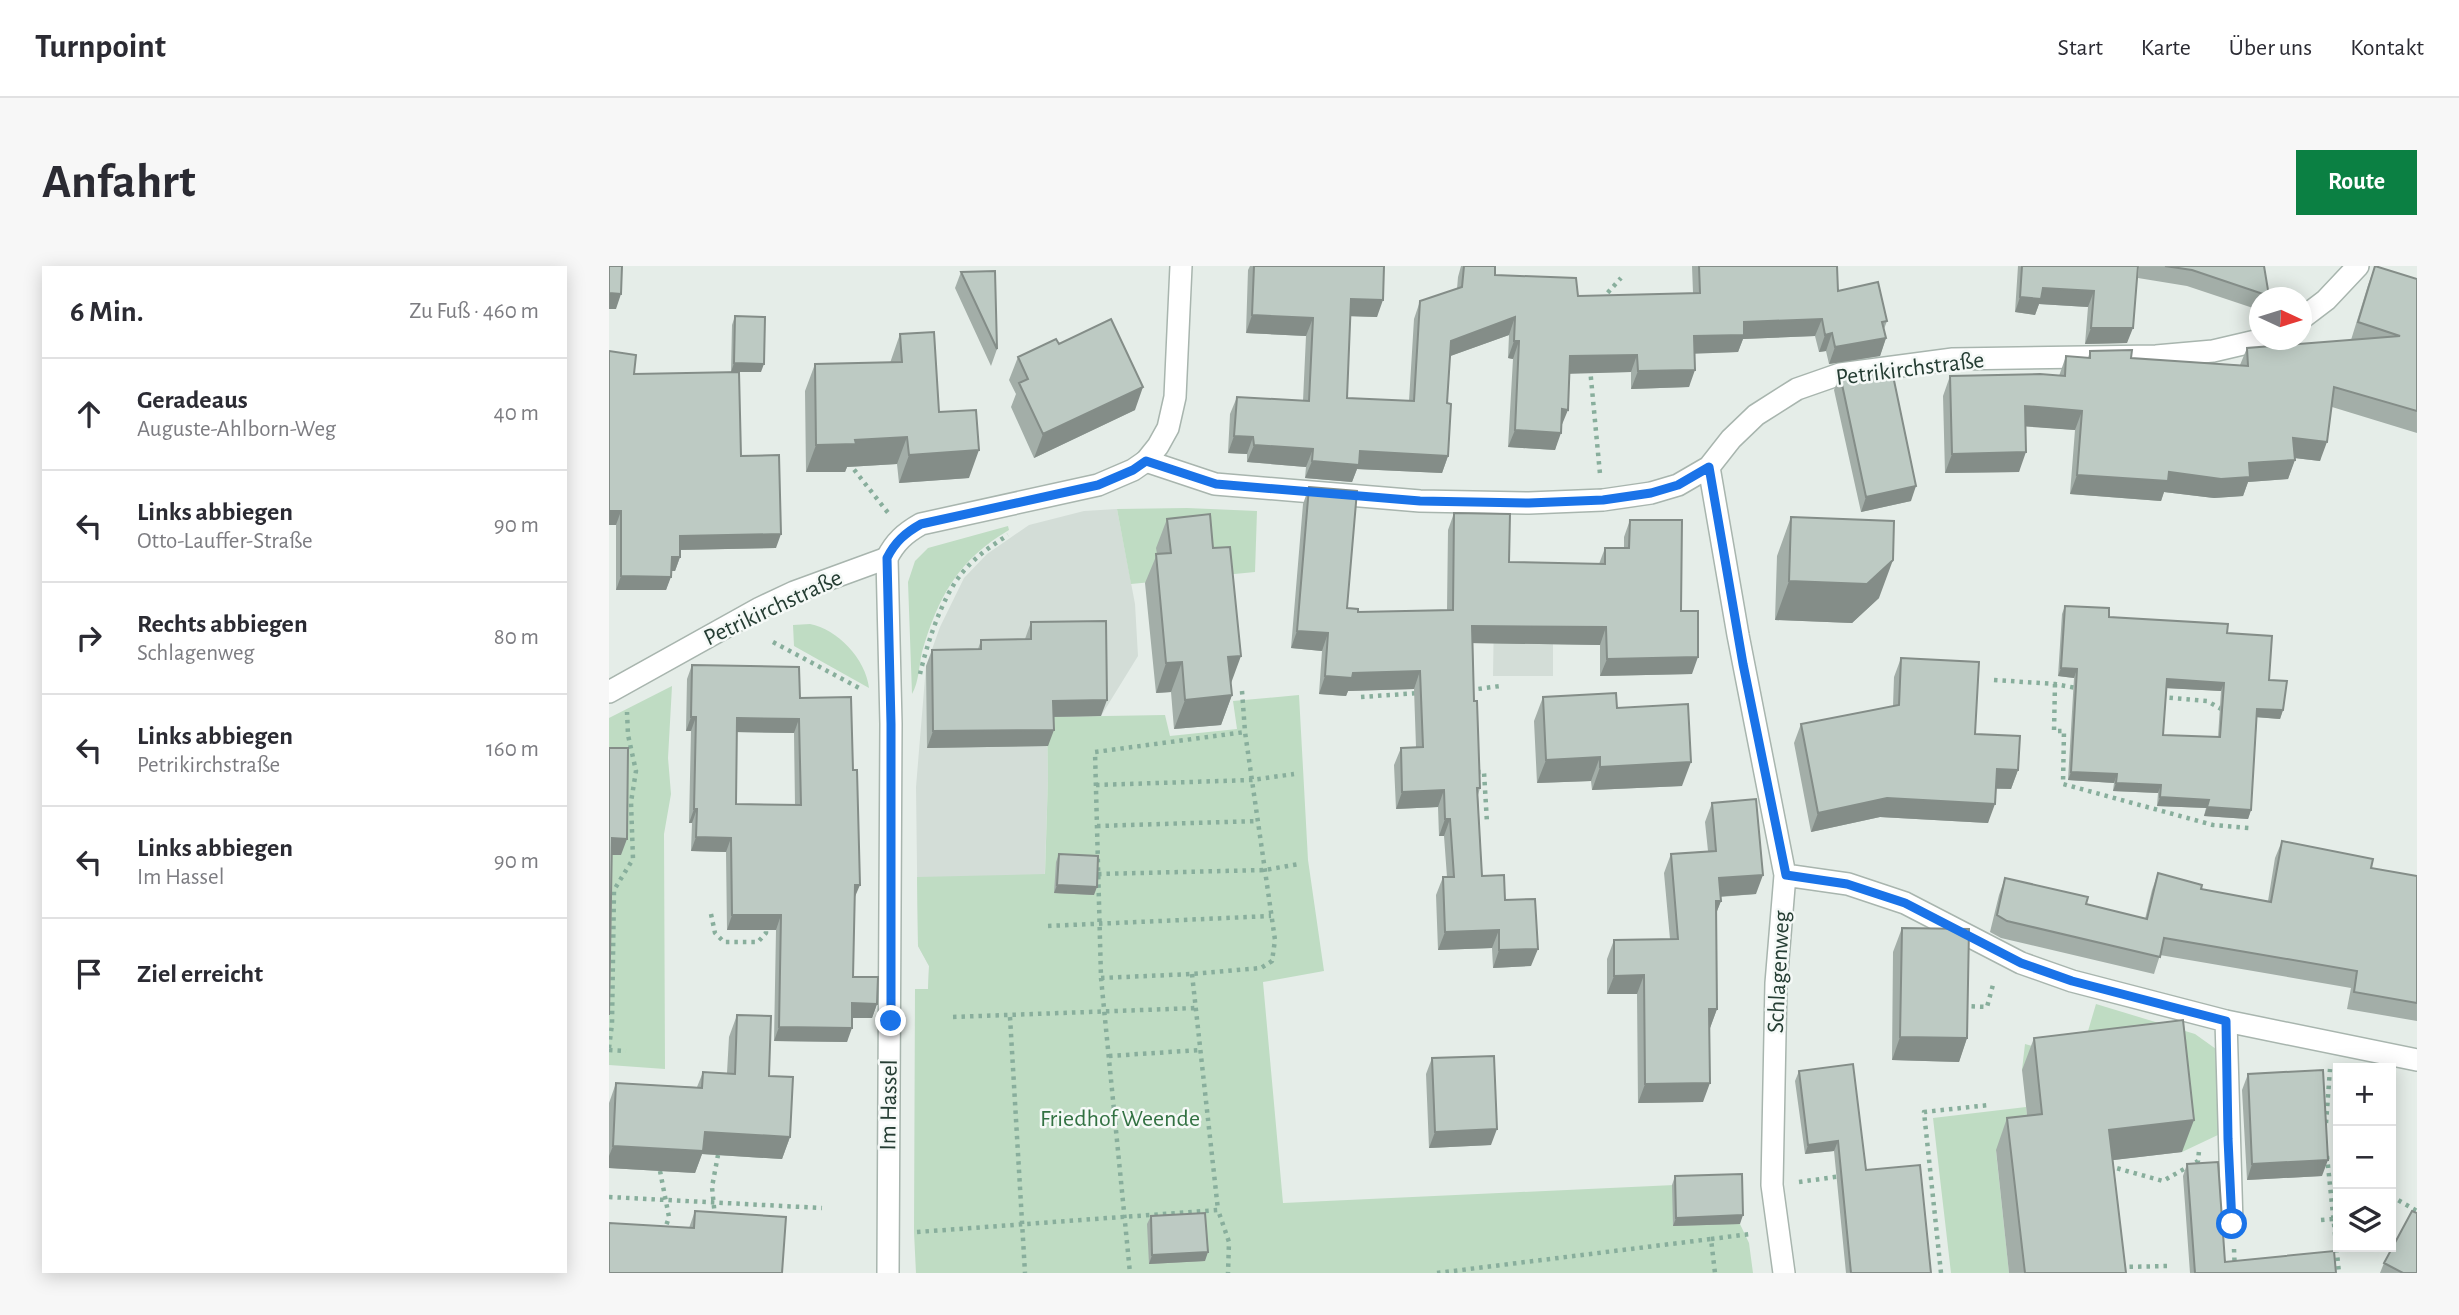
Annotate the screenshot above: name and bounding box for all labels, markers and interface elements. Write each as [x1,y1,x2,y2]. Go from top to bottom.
text: Turnpoint [35,31,166,64]
text: Start [2058,36,2103,60]
text: Karte [2141,36,2191,60]
text: Über uns [2229,36,2312,60]
text: Kontakt [2350,36,2424,60]
button: Route [2296,150,2417,215]
text: Anfahrt [42,158,196,207]
north arrow [2249,287,2312,350]
text: 6 Min. [70,297,144,327]
text: Zu Fuß · 460 m [409,300,539,323]
street label: Petrikirchstraße [1834,348,1986,390]
text: Geradeaus [137,387,248,413]
icon: ahead [70,395,108,433]
text: 40 m [494,402,539,425]
text: Auguste-Ahlborn-Weg [137,418,336,441]
text: Links abbiegen [137,499,293,525]
icon: left [70,507,108,545]
text: 90 m [494,514,539,537]
text: Otto-Lauffer-Straße [137,530,313,553]
street label: Petrikirchstraße [700,566,846,650]
text: Rechts abbiegen [137,611,308,637]
icon: right [70,619,108,657]
text: 80 m [494,626,539,649]
text: Schlagenweg [137,642,255,665]
text: Links abbiegen [137,723,293,749]
icon: left [70,731,108,769]
text: 160 m [486,738,539,761]
text: Petrikirchstraße [137,754,280,777]
text: Links abbiegen [137,835,293,861]
icon: left [70,843,108,881]
text: 90 m [494,850,539,873]
text: Im Hassel [137,866,224,889]
street label: Schlagenweg [1764,910,1794,1034]
icon: arrive [70,955,108,993]
text: Ziel erreicht [137,961,263,987]
route end [875,1005,906,1036]
street label: Im Hassel [876,1059,902,1151]
map controls [2333,1063,2396,1252]
button: + [2333,1063,2396,1126]
park label: Friedhof Weende [1040,1107,1200,1131]
button: − [2333,1126,2396,1189]
button: layers [2333,1189,2396,1252]
route start [2216,1208,2247,1239]

